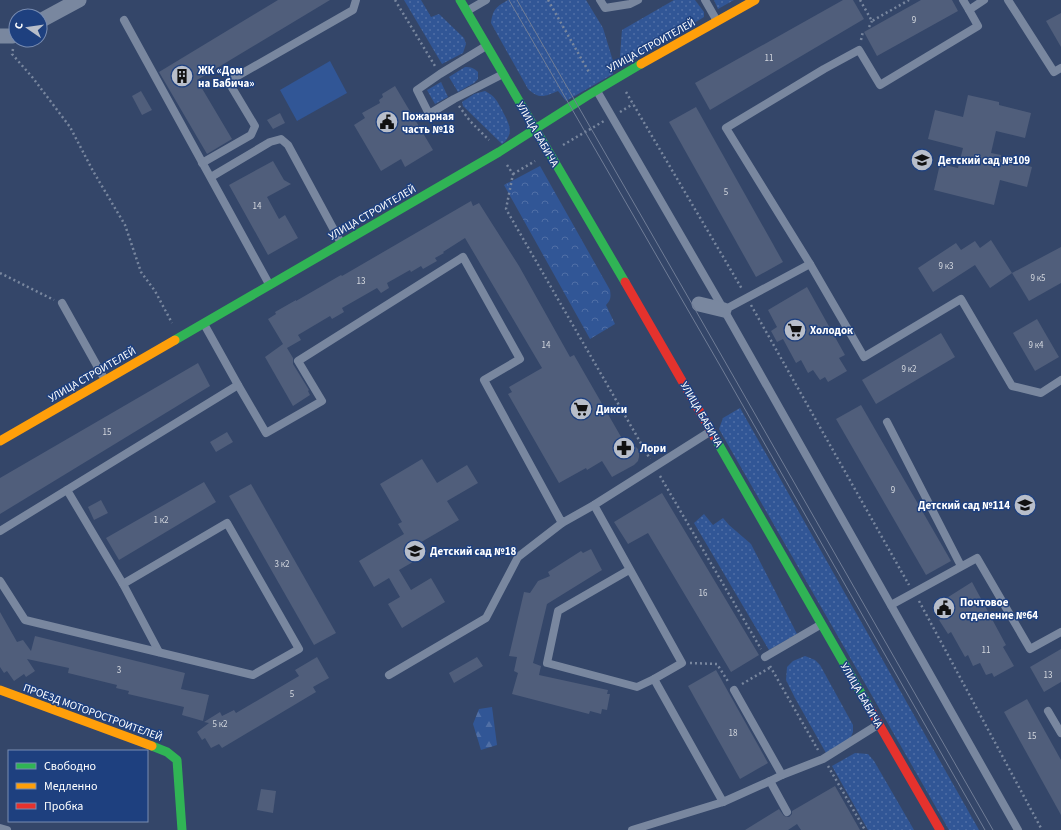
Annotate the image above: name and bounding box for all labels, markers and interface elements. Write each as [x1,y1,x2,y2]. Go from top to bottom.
north arrow [8,8,48,48]
house number: 9 [912,14,917,27]
street label: УЛИЦА СТРОИТЕЛЕЙ [604,15,698,76]
text: С [11,20,27,31]
house number: 11 [765,52,773,65]
building icon: ЖК «Дом на Бабича» [169,63,195,89]
place label: ЖК «Дом на Бабича» [198,63,255,91]
street label: УЛИЦА БАБИЧА [513,99,562,170]
public building icon: Пожарная часть №18 [374,109,400,135]
place label: Пожарная часть №18 [402,109,455,137]
school or university icon: Детский сад №109 [909,147,935,173]
place label: Детский сад №109 [938,153,1030,168]
street label: УЛИЦА СТРОИТЕЛЕЙ [326,181,419,244]
house number: 5 [724,186,729,199]
house number: 14 [253,200,262,213]
house number: 9 к3 [938,260,954,273]
house number: 9 к5 [1030,272,1046,285]
house number: 13 [357,275,366,288]
supermarket icon: Холодок [782,317,808,343]
place label: Холодок [810,323,853,338]
house number: 14 [542,339,551,352]
house number: 9 к4 [1028,339,1044,352]
street label: УЛИЦА СТРОИТЕЛЕЙ [46,343,139,406]
house number: 9 к2 [901,363,917,376]
street label: УЛИЦА БАБИЧА [677,379,726,450]
supermarket icon: Дикси [568,396,594,422]
place label: Дикси [596,402,627,417]
house number: 15 [103,426,112,439]
pharmacy icon: Лори [611,435,637,461]
place label: Лори [639,441,666,456]
house number: 9 [891,484,896,497]
school or university icon: Детский сад №114 [1012,492,1038,518]
place label: Детский сад №114 [918,498,1010,513]
house number: 1 к2 [153,514,169,527]
school or university icon: Детский сад №18 [402,538,428,564]
place label: Детский сад №18 [430,544,516,559]
house number: 3 к2 [274,558,290,571]
house number: 16 [699,587,708,600]
public building icon: Почтовое отделение №64 [931,595,957,621]
place label: Почтовое отделение №64 [960,595,1038,623]
house number: 11 [982,644,990,657]
street label: УЛИЦА БАБИЧА [837,660,886,731]
house number: 3 [117,664,122,677]
house number: 13 [1044,669,1053,682]
street label: ПРОЕЗД МОТОРОСТРОИТЕЛЕЙ [21,680,165,745]
house number: 5 [290,688,295,701]
house number: 5 к2 [212,718,228,731]
house number: 18 [729,727,738,740]
house number: 15 [1028,730,1037,743]
legend [8,750,148,822]
text: Свободно [44,758,96,775]
text: Медленно [44,778,98,795]
text: Пробка [44,798,83,815]

